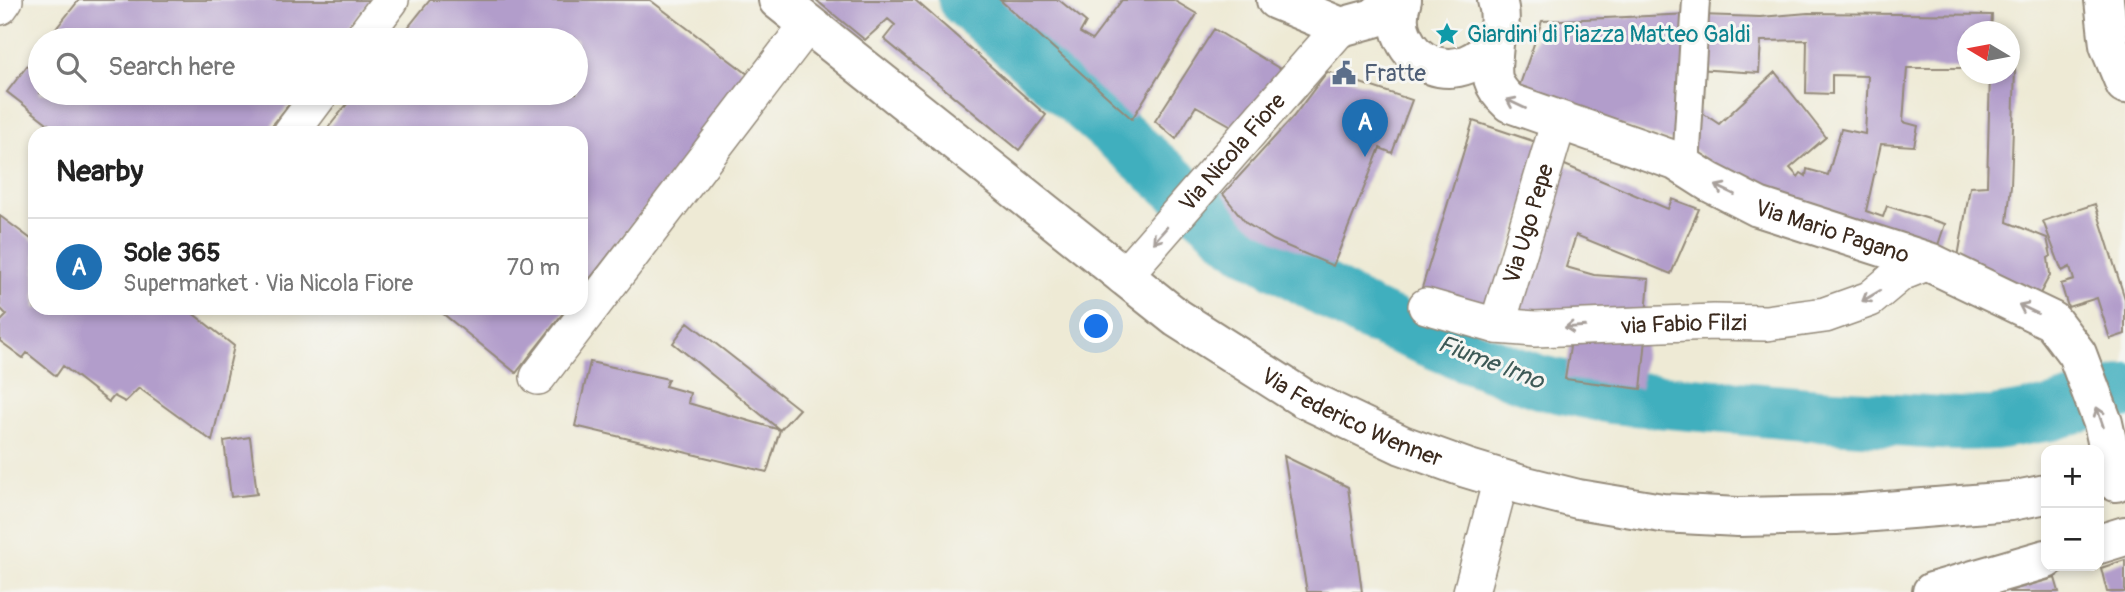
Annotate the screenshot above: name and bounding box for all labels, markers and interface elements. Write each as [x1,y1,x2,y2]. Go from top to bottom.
place icon: Giardini di Piazza Matteo Galdi [1433,20,1461,48]
place label: Giardini di Piazza Matteo Galdi [1467,20,1750,49]
north arrow [1957,21,2020,84]
search box [28,28,588,105]
icon: search [52,48,90,86]
text: Search here [108,51,235,83]
public building icon: Fratte [1330,59,1358,87]
place label: Fratte [1364,59,1427,88]
street label: Via Nicola Fiore [1173,86,1292,217]
one-way arrow [1506,97,1527,110]
pin: A [1342,99,1388,157]
text: Nearby [56,153,143,190]
street label: Via Ugo Pepe [1497,160,1560,287]
one-way arrow [1715,183,1736,196]
street label: Via Mario Pagano [1751,193,1913,270]
one-way arrow [1152,225,1168,243]
text: Sole 365 [123,237,221,269]
text: A [72,253,86,282]
text: 70 m [507,253,560,282]
text: Supermarket · Via Nicola Fiore [123,269,413,298]
one-way arrow [1861,289,1881,303]
one-way arrow [2018,302,2039,315]
street label: via Fabio Filzi [1620,308,1747,341]
your location [1079,309,1113,343]
one-way arrow [1564,321,1586,334]
water label: Fiume Irno [1434,329,1550,397]
street label: Via Federico Wenner [1256,361,1446,473]
one-way arrow [2093,406,2105,428]
map controls [2041,445,2104,571]
button: + [2041,445,2104,508]
button: − [2041,508,2104,571]

